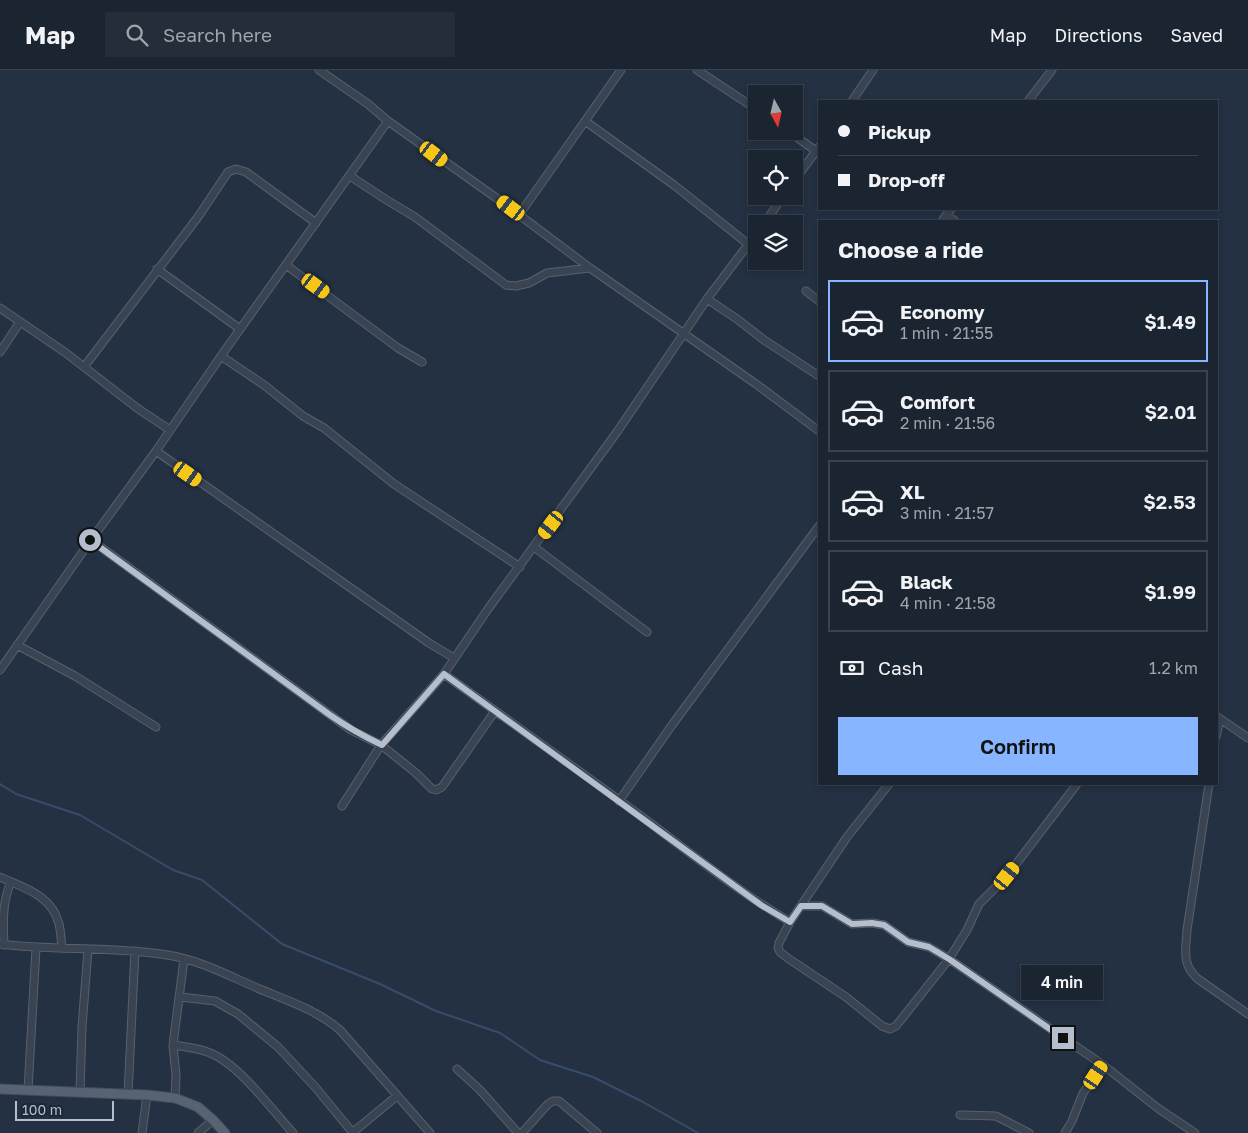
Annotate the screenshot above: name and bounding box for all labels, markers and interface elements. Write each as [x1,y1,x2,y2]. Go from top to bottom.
search box [105,12,455,57]
text: Map [25,20,75,49]
icon: search [123,21,151,49]
text: Search here [163,23,272,46]
text: Map [990,24,1026,46]
text: Directions [1054,24,1142,46]
text: Saved [1170,24,1223,46]
north arrow [748,85,802,140]
map controls [748,85,803,270]
text: Pickup [868,120,931,143]
car [417,139,450,169]
button: locate [748,150,803,205]
text: Drop-off [868,168,945,191]
car [494,193,527,223]
button: layers [748,215,803,270]
text: Choose a ride [838,236,984,263]
car [299,271,332,301]
icon: car [840,299,885,344]
text: Economy [900,300,985,323]
text: $1.49 [1144,310,1196,333]
text: 1 min · 21:55 [900,323,993,343]
icon: car [840,389,885,434]
text: Comfort [900,390,975,413]
text: $2.01 [1144,400,1196,423]
text: 2 min · 21:56 [900,413,995,433]
car [171,459,204,489]
icon: car [840,479,885,524]
text: XL [900,480,925,503]
text: $2.53 [1143,490,1196,513]
text: 3 min · 21:57 [900,503,994,523]
car [535,509,566,541]
route start [79,529,101,551]
icon: car [840,569,885,614]
text: Black [900,570,953,593]
text: $1.99 [1144,580,1196,603]
text: 4 min · 21:58 [900,593,996,613]
icon: cash [838,654,866,682]
text: Cash [878,656,923,679]
text: 1.2 km [1149,658,1198,678]
button: Confirm [838,717,1198,775]
car [991,860,1022,892]
callout: 4 min [1022,966,1104,1000]
text: 4 min [1041,972,1083,992]
route end [1052,1027,1074,1049]
car [1081,1058,1110,1092]
scale bar [15,1098,114,1121]
text: 100 m [22,1101,62,1118]

